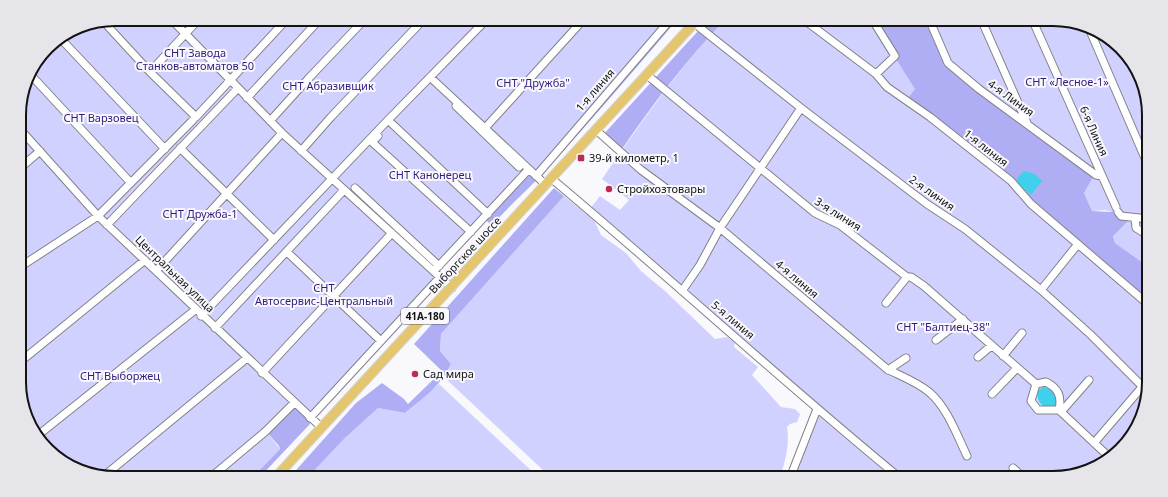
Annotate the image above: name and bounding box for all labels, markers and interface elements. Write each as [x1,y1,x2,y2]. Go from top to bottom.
park label: СНТ Завода Станков-автоматов 50 [136,45,254,73]
street label: 1-я линия [572,65,617,114]
park label: СНТ «Лесное-1» [1025,74,1109,89]
park label: СНТ "Дружба" [496,75,570,90]
street label: 4-я Линия [985,76,1037,119]
park label: СНТ Абразивщик [282,78,374,93]
street label: 6-я Линия [1077,103,1112,158]
park label: СНТ Варзовец [63,110,139,125]
street label: 1-я линия [961,126,1012,170]
place label: 39-й километр, 1 [589,150,679,165]
marker: 39-й километр, 1 [576,153,586,163]
park label: СНТ Канонерец [389,167,472,182]
street label: 2-я линия [907,171,958,214]
place label: Стройхозтовары [617,181,705,196]
marker: Стройхозтовары [604,184,614,194]
street label: 3-я линия [812,193,864,234]
park label: СНТ Дружба-1 [162,206,238,221]
street label: Выборгское шоссе [425,213,504,296]
street label: Центральная улица [133,232,218,315]
street label: 4-я линия [772,256,822,301]
park label: СНТ Автосервис-Центральный [255,280,393,308]
street label: 5-я линия [708,297,758,342]
road number: 41А-180 [401,308,449,324]
park label: СНТ "Балтиец-38" [896,319,990,334]
place label: Сад мира [423,366,474,381]
park label: СНТ Выборжец [80,368,160,383]
marker: Сад мира [410,369,420,379]

